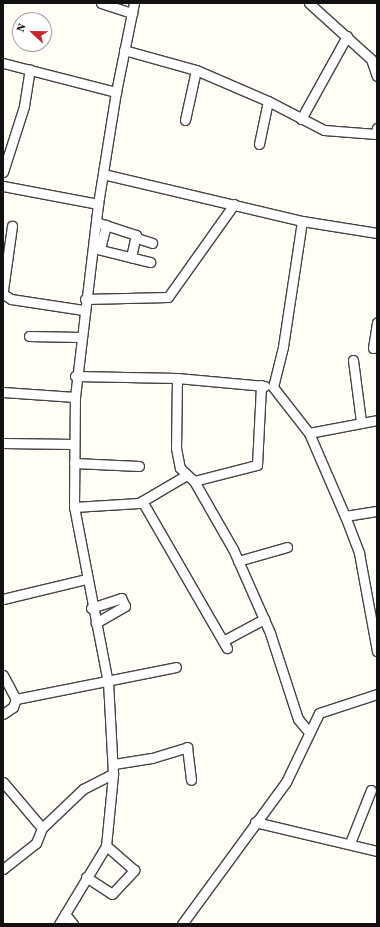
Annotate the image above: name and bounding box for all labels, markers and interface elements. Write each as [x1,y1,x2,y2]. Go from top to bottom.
north arrow [12,12,52,52]
text: N [13,21,30,34]

